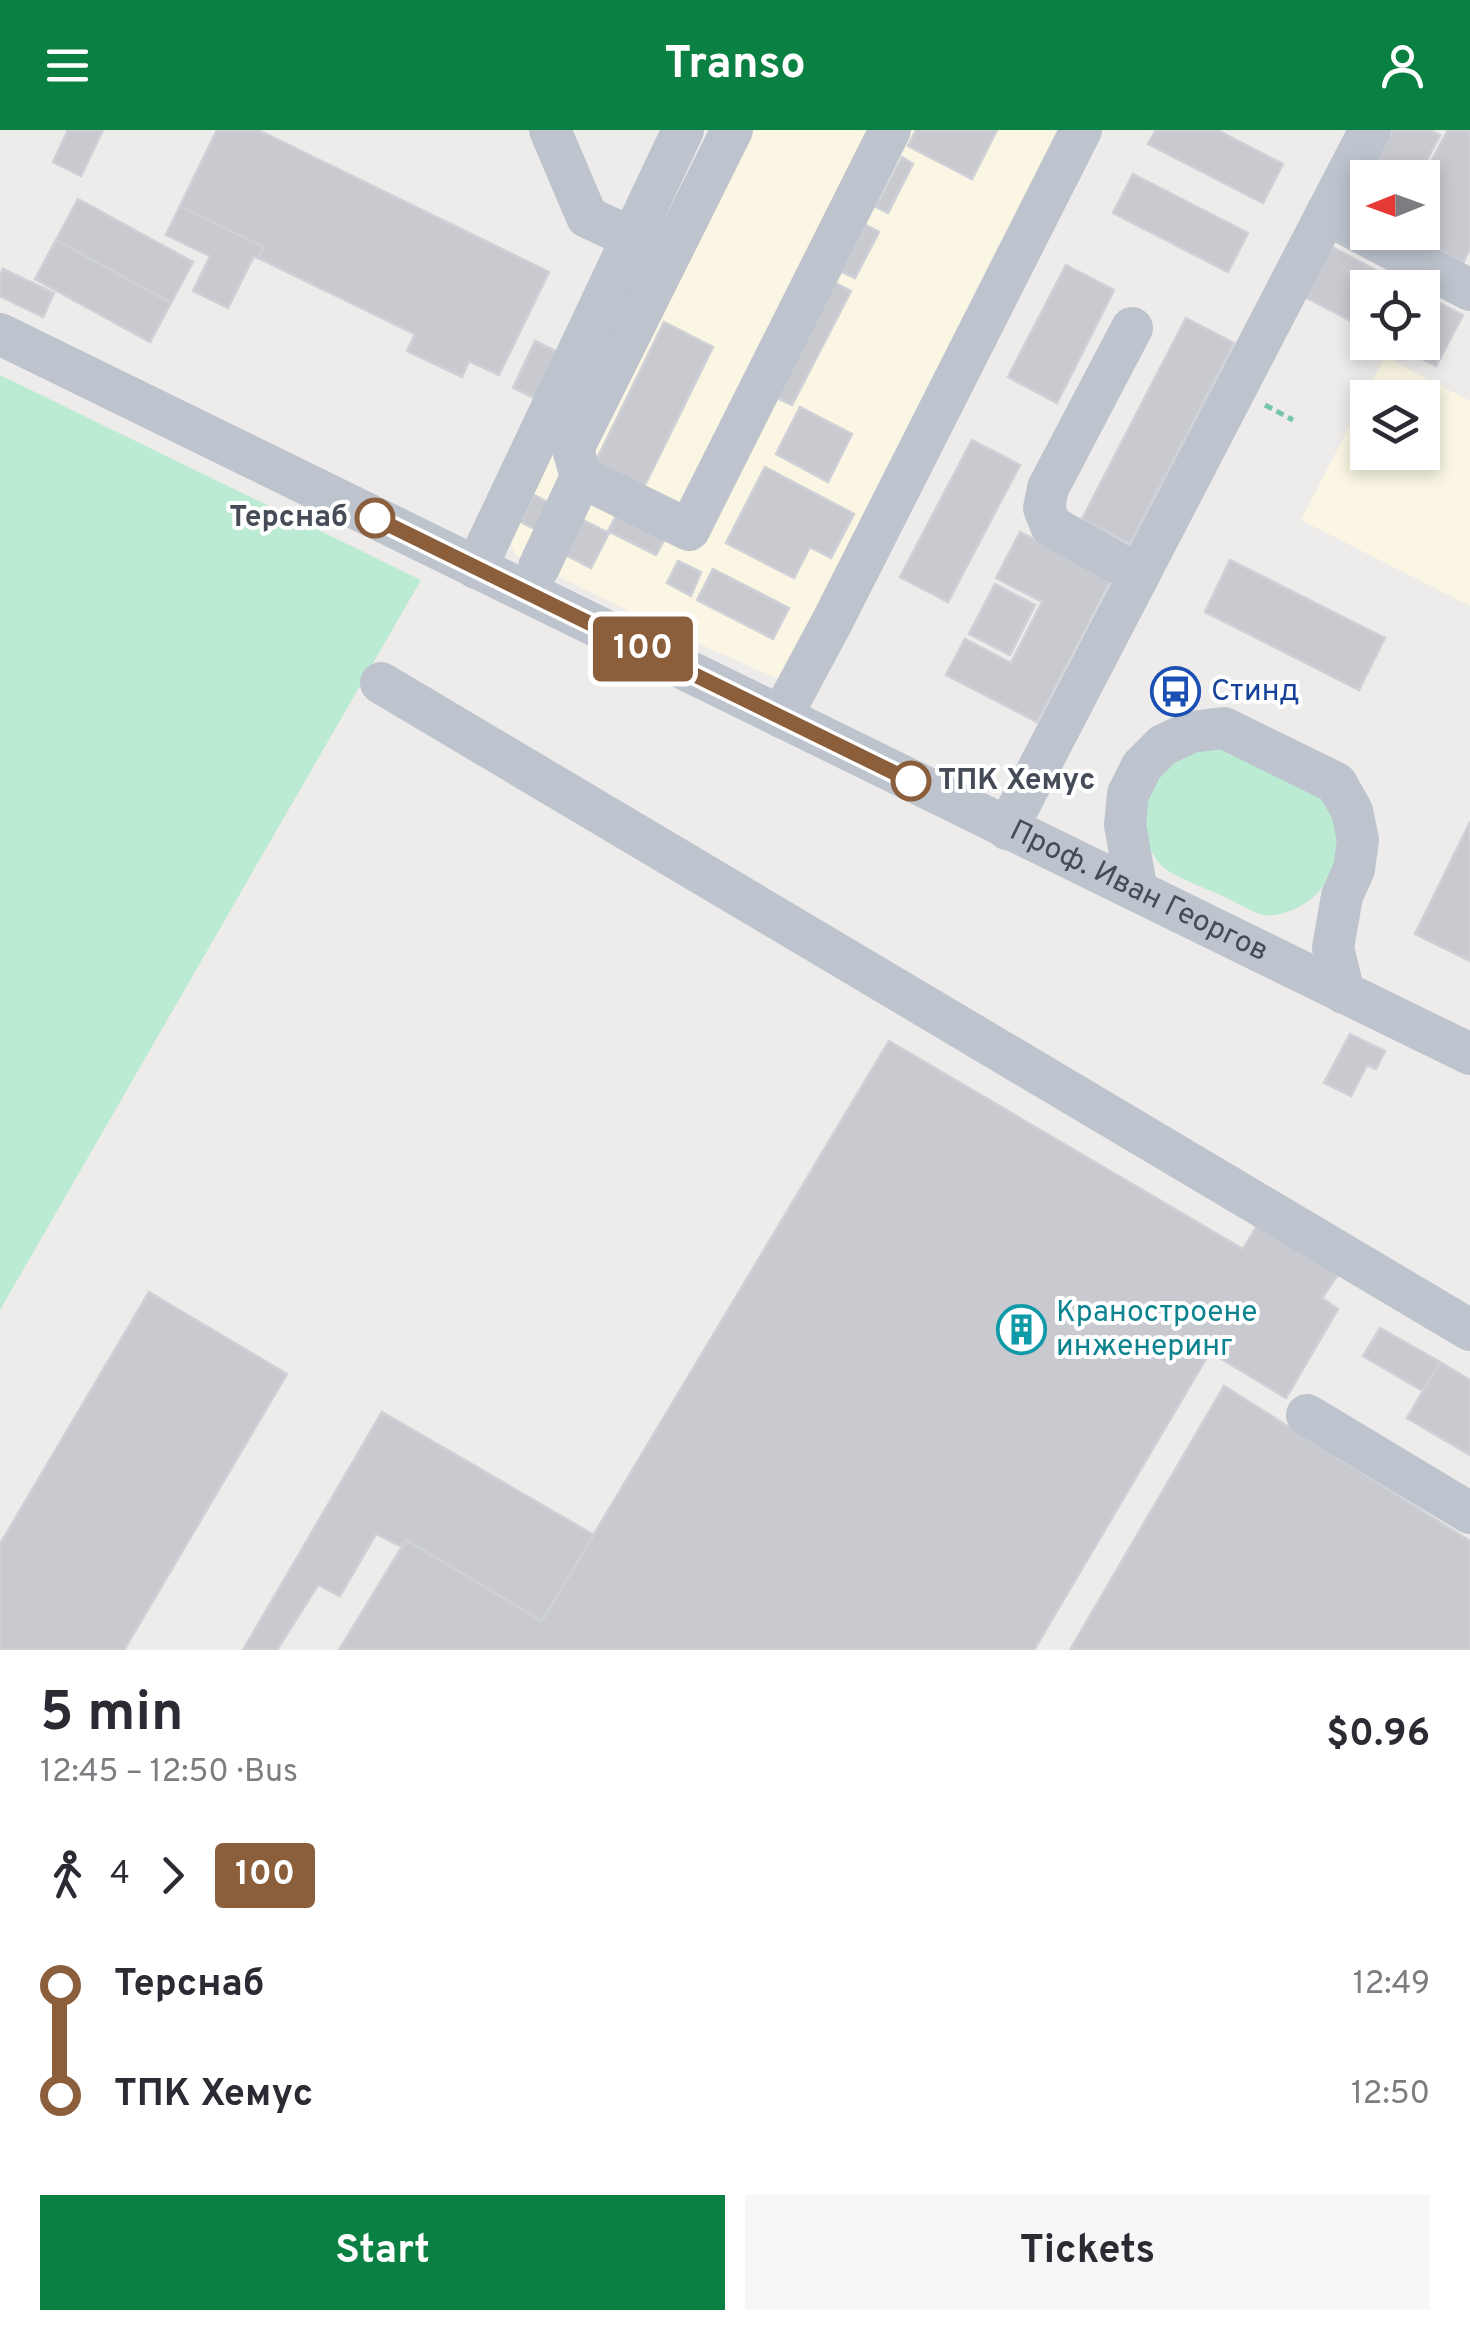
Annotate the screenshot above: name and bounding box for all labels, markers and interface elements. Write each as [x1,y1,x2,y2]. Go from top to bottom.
text: Transo [664,37,806,94]
icon: menu [40,38,95,93]
icon: person [1375,38,1430,93]
north arrow [1350,160,1440,250]
map controls [1350,160,1440,470]
button: locate [1350,270,1440,360]
button: layers [1350,380,1440,470]
marker: Терснаб [356,499,394,537]
place label: Терснаб [229,500,348,537]
line badge: 100 [586,616,700,682]
text: 100 [613,627,673,671]
bus stop icon: Стинд [1150,666,1202,718]
place label: Стинд [1211,674,1300,711]
marker: ТПК Хемус [892,762,930,800]
place label: ТПК Хемус [938,763,1095,800]
street label: Проф. Иван Георгов [1003,813,1274,971]
place label: Краностроене инженеринг [1056,1295,1257,1366]
building icon: Краностроене инженеринг [995,1304,1047,1356]
text: 5 min [40,1680,184,1750]
text: $0.96 [1326,1711,1430,1760]
text: 12:45 – 12:50 · Bus [40,1753,298,1793]
icon: walk [40,1848,95,1903]
icon: forward [145,1848,200,1903]
text: 100 [235,1853,295,1897]
text: 4 [110,1855,130,1895]
text: Терснаб [114,1961,264,2010]
text: 12:49 [1353,1965,1430,2005]
text: ТПК Хемус [114,2071,313,2120]
text: 12:50 [1351,2075,1430,2115]
button: Start [40,2195,725,2310]
button: Tickets [745,2195,1430,2310]

